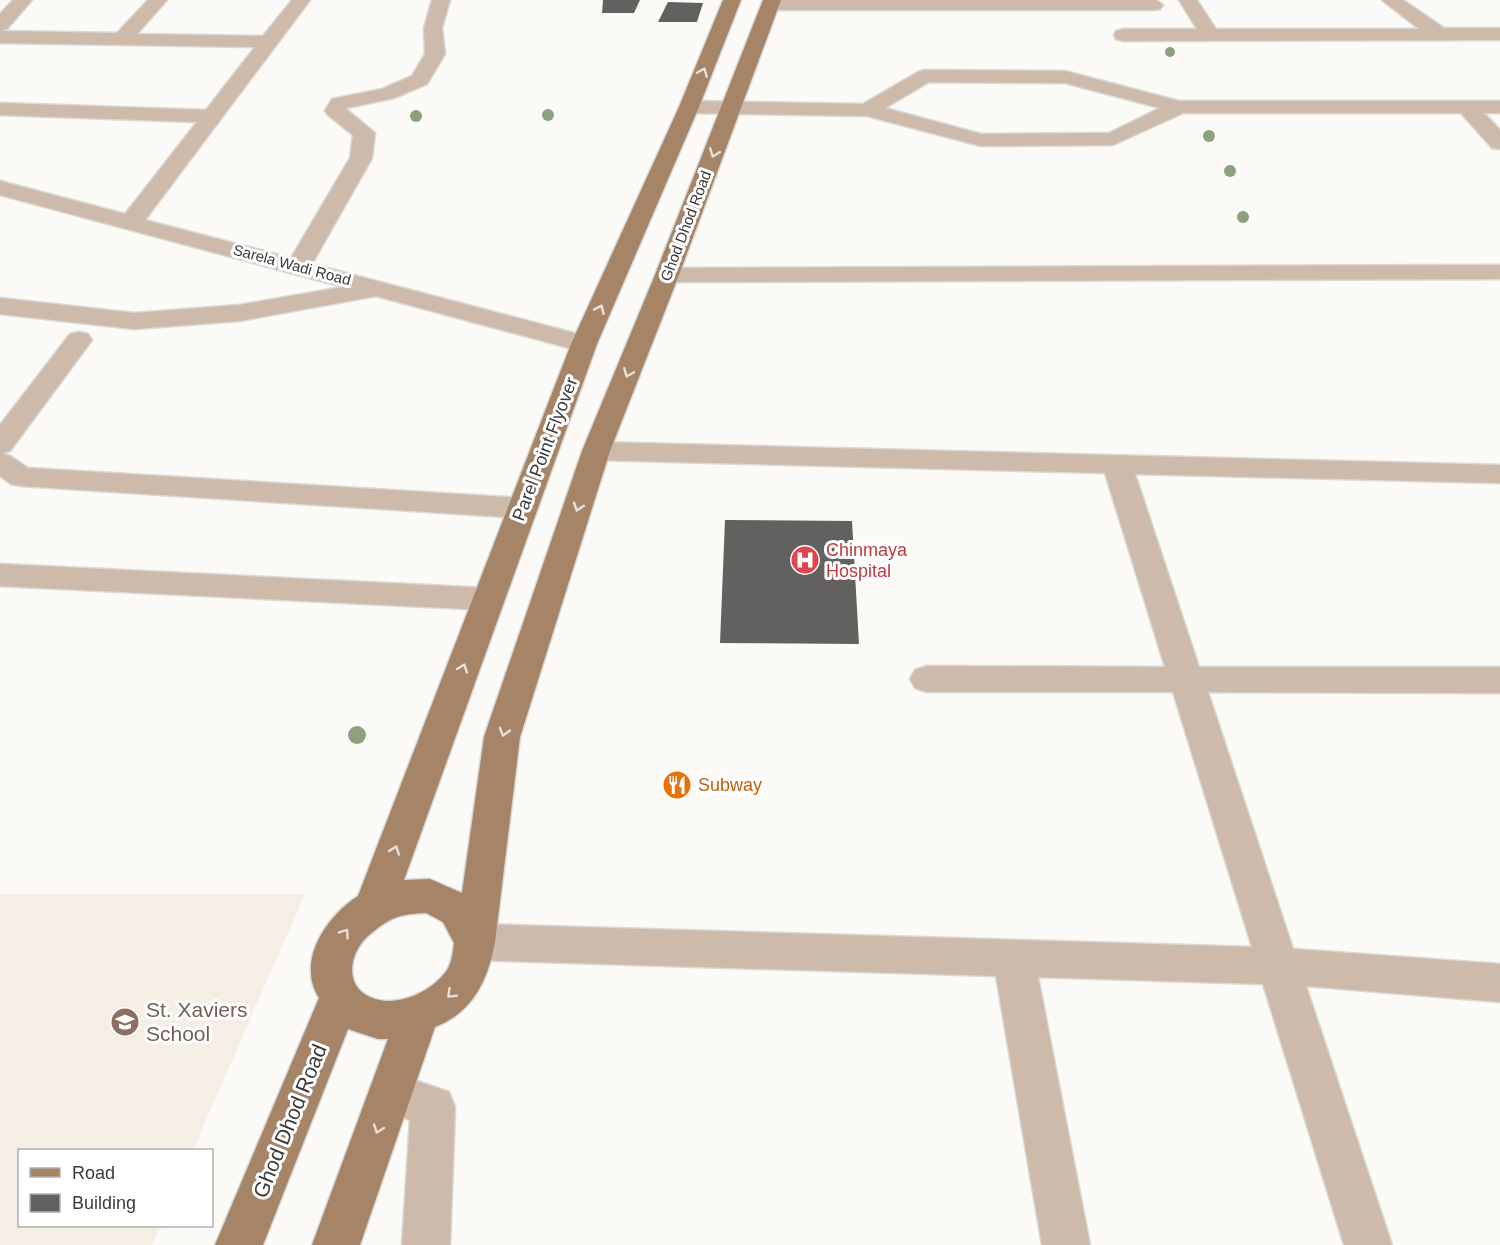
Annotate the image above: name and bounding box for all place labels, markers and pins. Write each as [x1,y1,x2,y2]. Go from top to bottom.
place label: Chinmaya Hospital [826,540,908,581]
hospital icon: Chinmaya Hospital [789,544,821,576]
restaurant icon: Subway [661,769,693,801]
place label: Subway [698,775,762,795]
place label: St. Xaviers School [146,998,248,1045]
school or university icon: St. Xaviers School [109,1006,141,1038]

